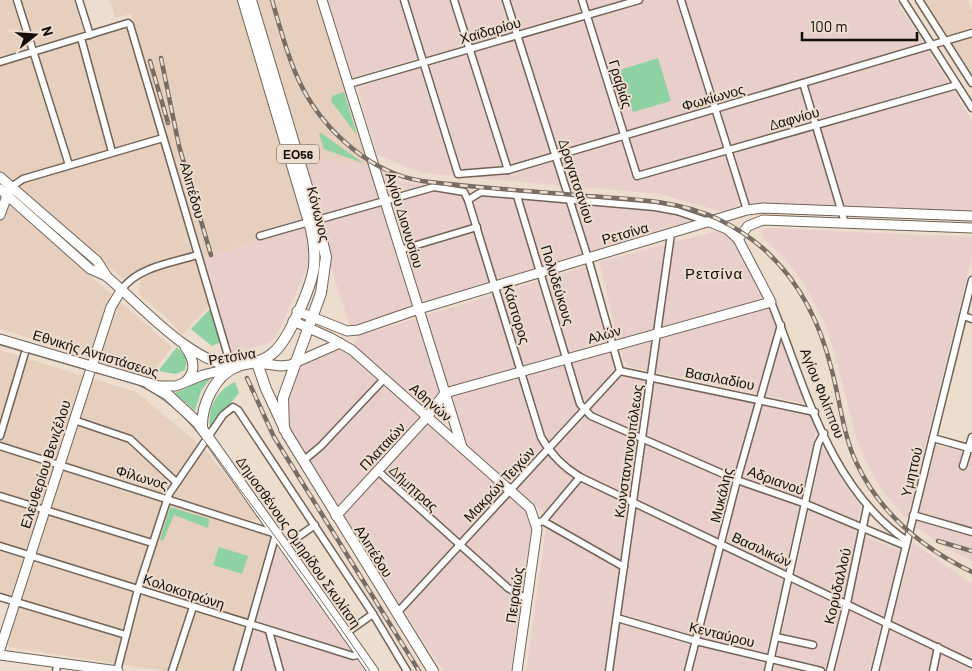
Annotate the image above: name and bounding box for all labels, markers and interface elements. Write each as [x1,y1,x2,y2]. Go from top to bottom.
north arrow [10,10,60,60]
scale bar [802,10,917,42]
street label: Χαϊδαρίου [457,13,523,47]
text: 100 m [810,17,848,35]
text: N [38,24,57,38]
street label: Γραβιάς [606,58,636,111]
street label: Φωκίωνος [680,80,747,114]
street label: Δαφνίου [767,103,821,133]
street label: Δραγατσανίου [555,137,599,225]
road number: ΕΟ56 [277,144,319,164]
street label: Αλιπέδου [177,160,209,220]
street label: Αγίου Διονυσίου [382,170,428,270]
street label: Κόνωνος [304,185,334,244]
street label: Ρετσίνα [600,218,650,248]
street label: Πολυδεύκους [538,243,578,327]
district label: Ρετσίνα [685,264,743,282]
street label: Κάστορος [500,282,534,346]
street label: Αλών [585,321,623,347]
street label: Εθνικής Αντιστάσεως [31,326,161,380]
street label: Ρετσίνα [207,344,257,368]
street label: Αγίου Φιλίππου [797,346,849,440]
street label: Βασιλαδίου [684,363,756,393]
street label: Αθηνών [407,379,455,425]
street label: Κωνσταντινουπόλεως [610,383,646,519]
street label: Ελευθερίου Βενιζέλου [16,398,74,530]
street label: Πλαταιών [356,418,408,474]
street label: Μακρών Τειχών [460,443,538,525]
street label: Υμηττού [897,445,925,499]
street label: Δημοσθένους Ομηρίδου Σκυλίτση [233,453,365,631]
street label: Φίλωνος [114,461,170,493]
street label: Δήμητρας [386,461,442,515]
street label: Αδριανού [745,462,807,498]
street label: Μυκάλης [706,466,736,524]
street label: Αλιπέδου [351,522,397,580]
street label: Βασιλικών [729,528,795,570]
street label: Κορυδαλλού [820,546,854,626]
street label: Πειραιώς [502,566,526,624]
street label: Κολοκοτρώνη [141,570,227,612]
street label: Κενταύρου [687,618,757,650]

